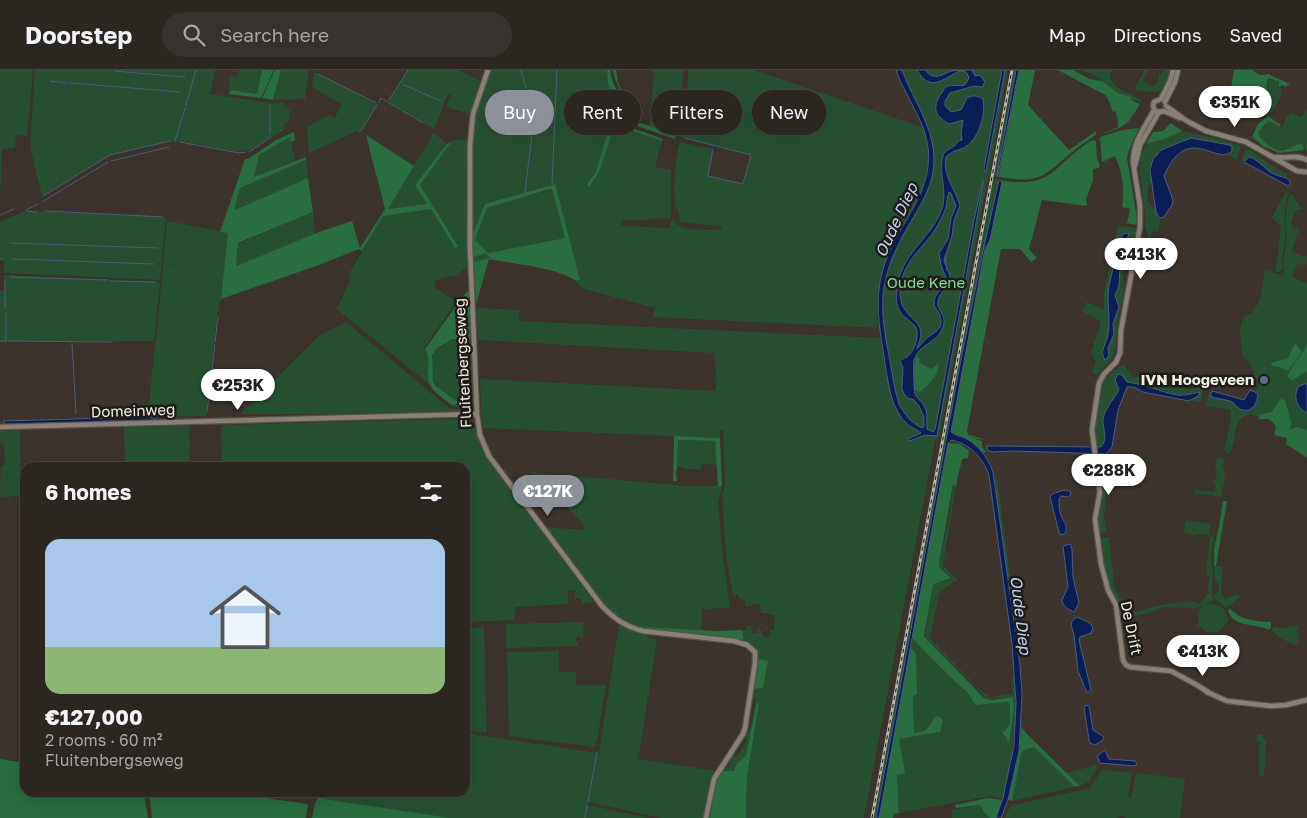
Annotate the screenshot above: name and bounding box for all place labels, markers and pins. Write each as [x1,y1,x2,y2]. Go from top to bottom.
pin: €351K [1200,85,1270,128]
pin: €413K [1106,238,1176,280]
pin: €253K [203,368,273,411]
place label: IVN Hoogeveen [1140,370,1254,388]
marker: IVN Hoogeveen [1258,374,1270,386]
pin: €288K [1074,454,1144,496]
pin: €127K [513,474,583,517]
pin: €413K [1168,634,1238,677]

